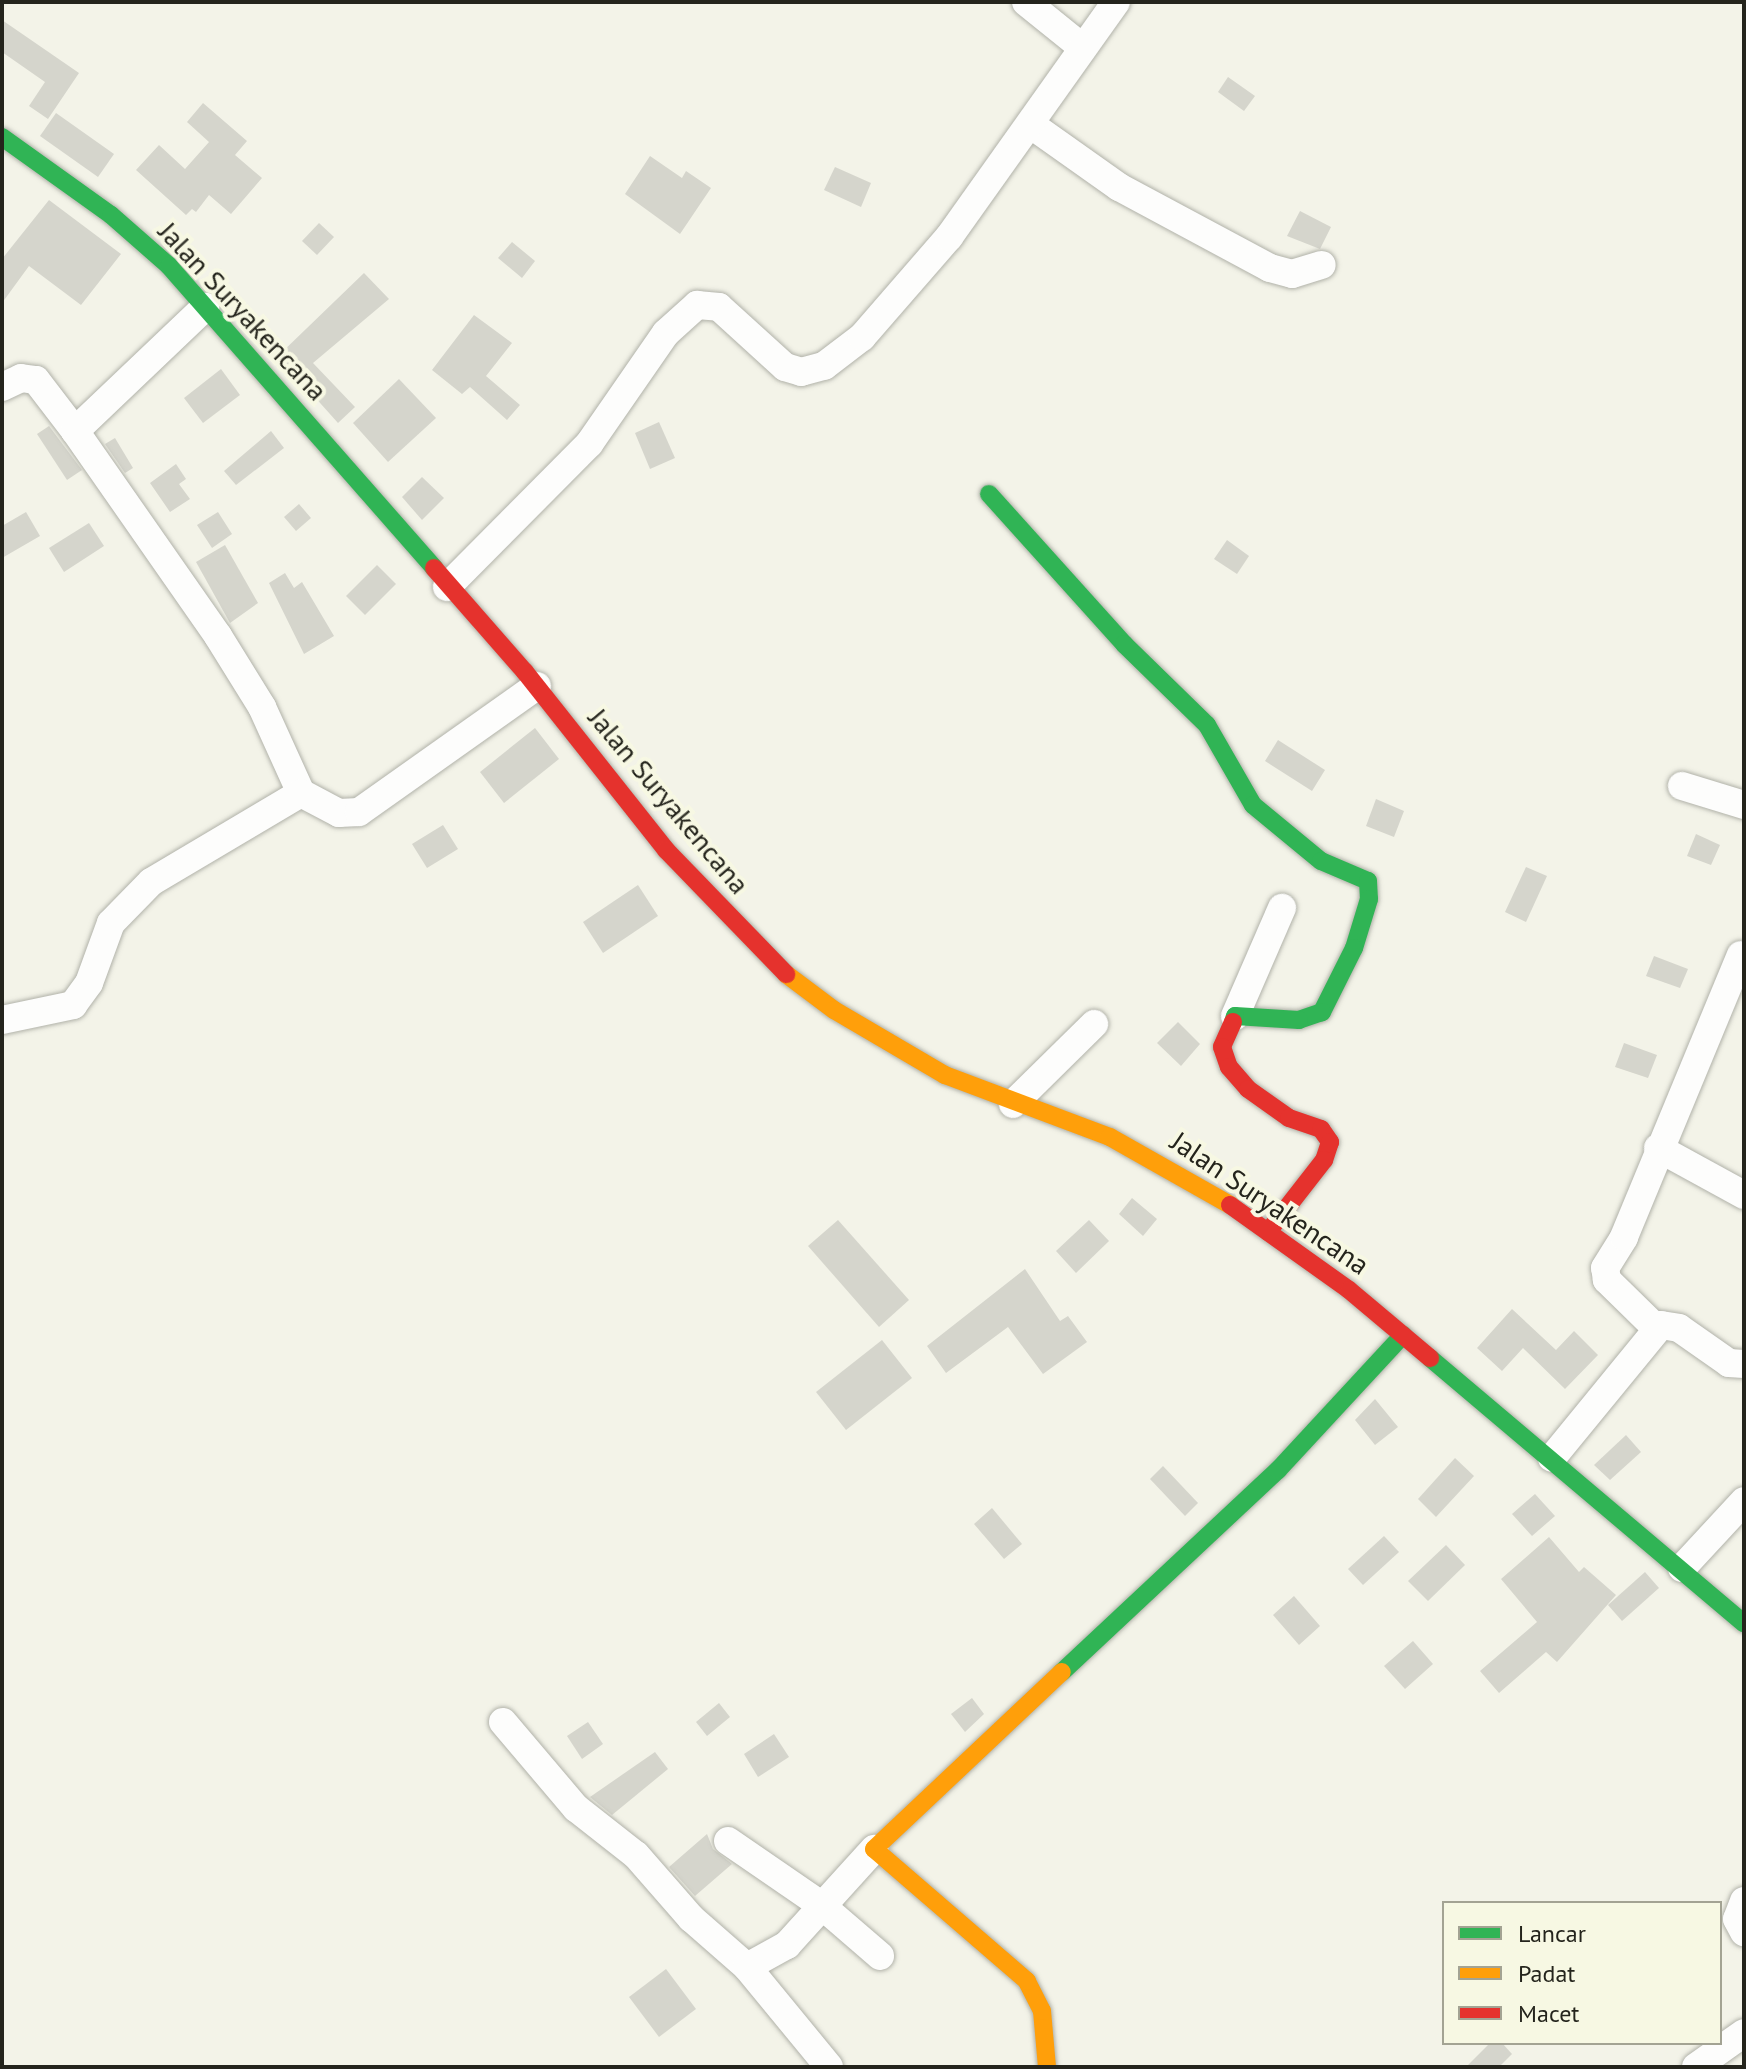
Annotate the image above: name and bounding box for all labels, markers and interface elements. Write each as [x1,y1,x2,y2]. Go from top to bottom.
street label: Jalan Suryakencana [152,215,334,407]
street label: Jalan Suryakencana [582,701,756,901]
street label: Jalan Suryakencana [1165,1124,1375,1282]
legend [1442,1901,1722,2045]
text: Lancar [1518,1918,1586,1949]
text: Padat [1518,1958,1575,1989]
text: Macet [1518,1998,1580,2029]

